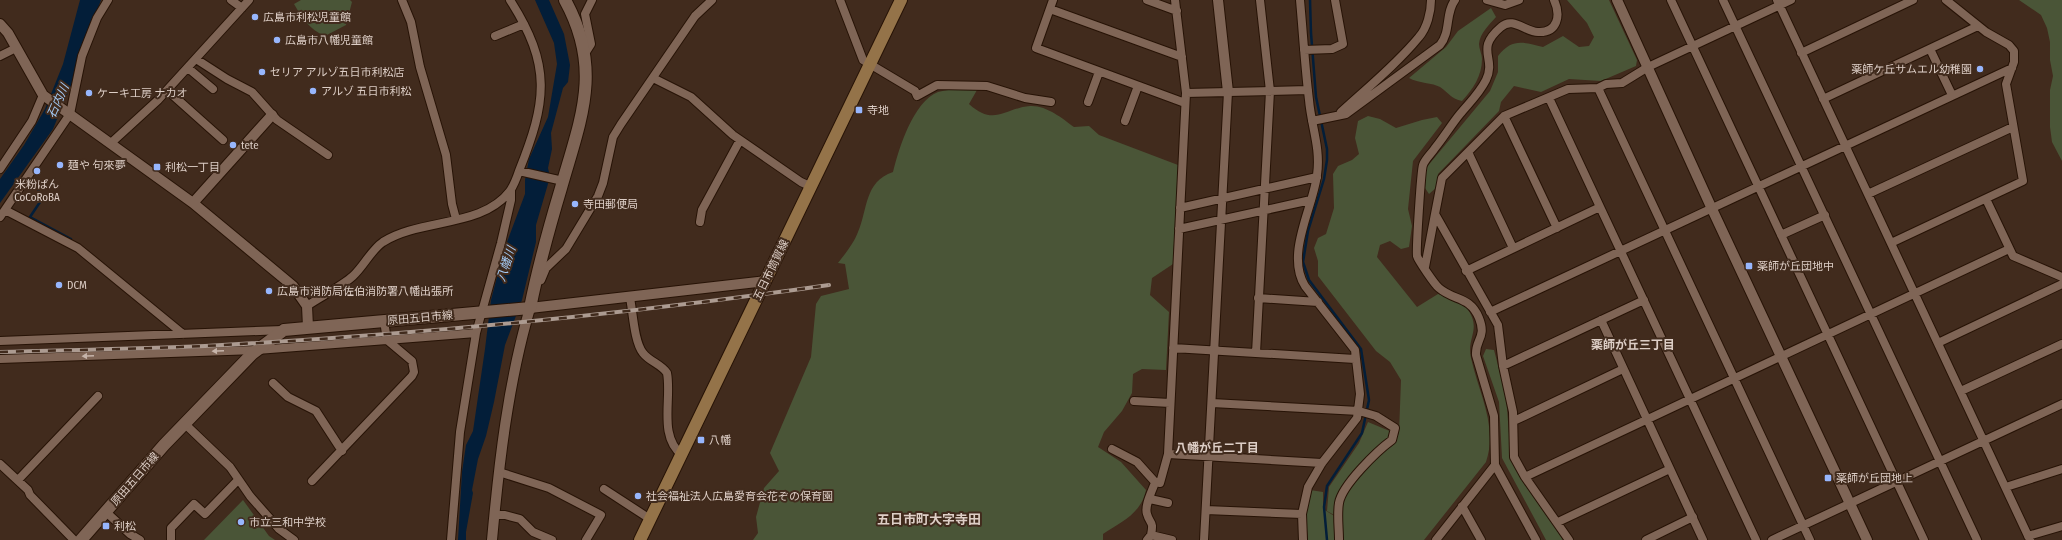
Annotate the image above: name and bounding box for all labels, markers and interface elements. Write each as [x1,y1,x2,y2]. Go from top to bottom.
place label: 広島市利松児童館 [263,11,351,24]
marker: 広島市利松児童館 [250,12,260,22]
place label: 広島市八幡児童館 [285,34,373,47]
marker: 広島市八幡児童館 [272,35,282,45]
place label: 薬師ケ丘サムエル幼稚園 [1851,63,1972,76]
marker: 薬師ケ丘サムエル幼稚園 [1975,64,1985,74]
place label: セリア アルゾ五日市利松店 [270,66,404,79]
marker: セリア アルゾ五日市利松店 [257,67,267,77]
water label: 石内川 [44,80,73,120]
place label: アルゾ 五日市利松 [321,85,411,98]
marker: アルゾ 五日市利松 [308,86,318,96]
place label: ケーキ工房 ナカオ [97,87,188,100]
marker: ケーキ工房 ナカオ [84,88,94,98]
place label: 寺地 [867,104,889,117]
marker: 寺地 [854,105,864,115]
place label: tete [241,139,259,152]
marker: tete [228,140,238,150]
place label: 麺や 句來夢 [68,159,126,172]
marker: 麺や 句來夢 [55,160,65,170]
place label: 利松一丁目 [165,161,220,174]
marker: 利松一丁目 [152,162,162,172]
marker: 米粉ぱん CoCoRoBA [32,166,42,176]
place label: 米粉ぱん CoCoRoBA [14,178,60,204]
place label: 寺田郵便局 [583,198,638,211]
marker: 寺田郵便局 [570,199,580,209]
street label: 五日市筒賀線 [751,237,791,303]
water label: 八幡川 [494,243,519,283]
place label: 薬師が丘団地中 [1757,260,1834,273]
marker: 薬師が丘団地中 [1744,261,1754,271]
place label: DCM [67,279,87,292]
marker: DCM [54,280,64,290]
place label: 広島市消防局佐伯消防署八幡出張所 [277,285,454,298]
marker: 広島市消防局佐伯消防署八幡出張所 [264,286,274,296]
street label: 原田五日市線 [387,309,453,327]
district label: 薬師が丘三丁目 [1591,338,1675,352]
one-way arrow [211,348,224,354]
one-way arrow [81,353,94,359]
place label: 八幡 [709,434,731,447]
marker: 八幡 [696,435,706,445]
district label: 八幡が丘二丁目 [1175,441,1259,455]
street label: 原田五日市線 [108,450,162,508]
place label: 薬師が丘団地上 [1836,472,1913,485]
marker: 薬師が丘団地上 [1823,473,1833,483]
place label: 社会福祉法人広島愛育会花ぞの保育園 [646,490,833,503]
marker: 社会福祉法人広島愛育会花ぞの保育園 [633,491,643,501]
district label: 五日市町大字寺田 [877,512,981,527]
place label: 市立三和中学校 [249,516,326,529]
marker: 市立三和中学校 [236,517,246,527]
place label: 利松 [114,520,136,533]
marker: 利松 [101,521,111,531]

